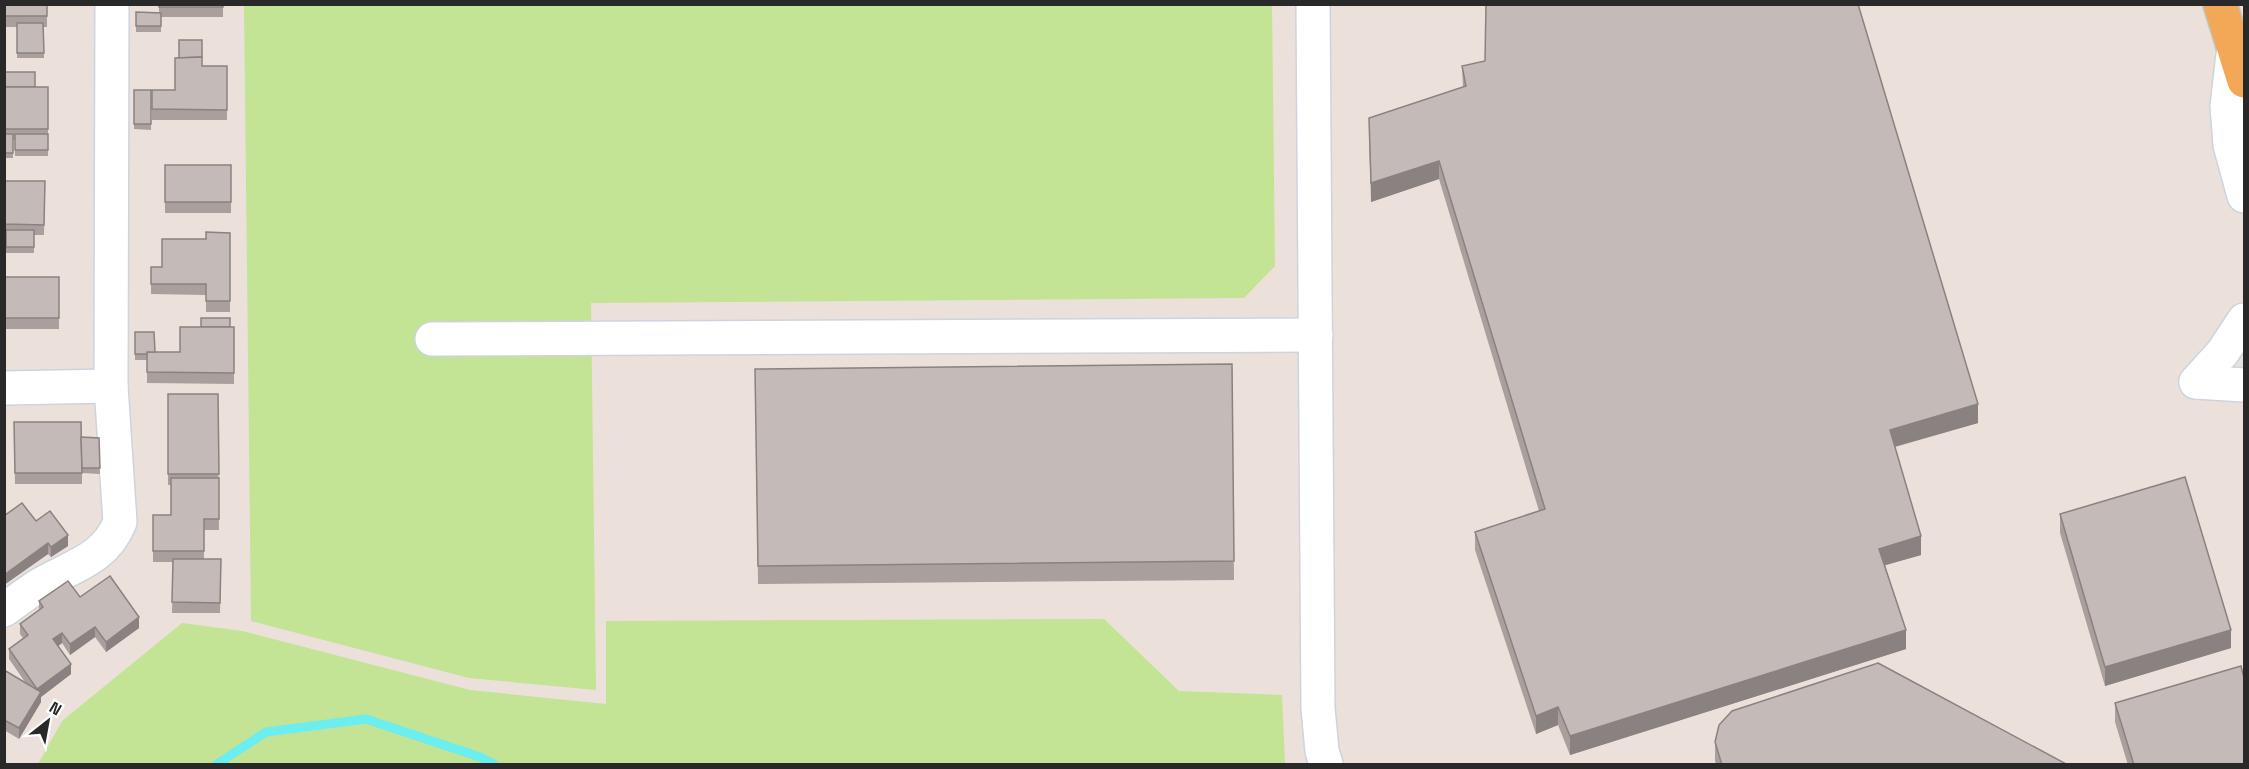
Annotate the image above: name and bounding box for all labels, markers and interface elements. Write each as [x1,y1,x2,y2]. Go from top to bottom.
north arrow [18,691,78,751]
text: N [45,697,65,720]

